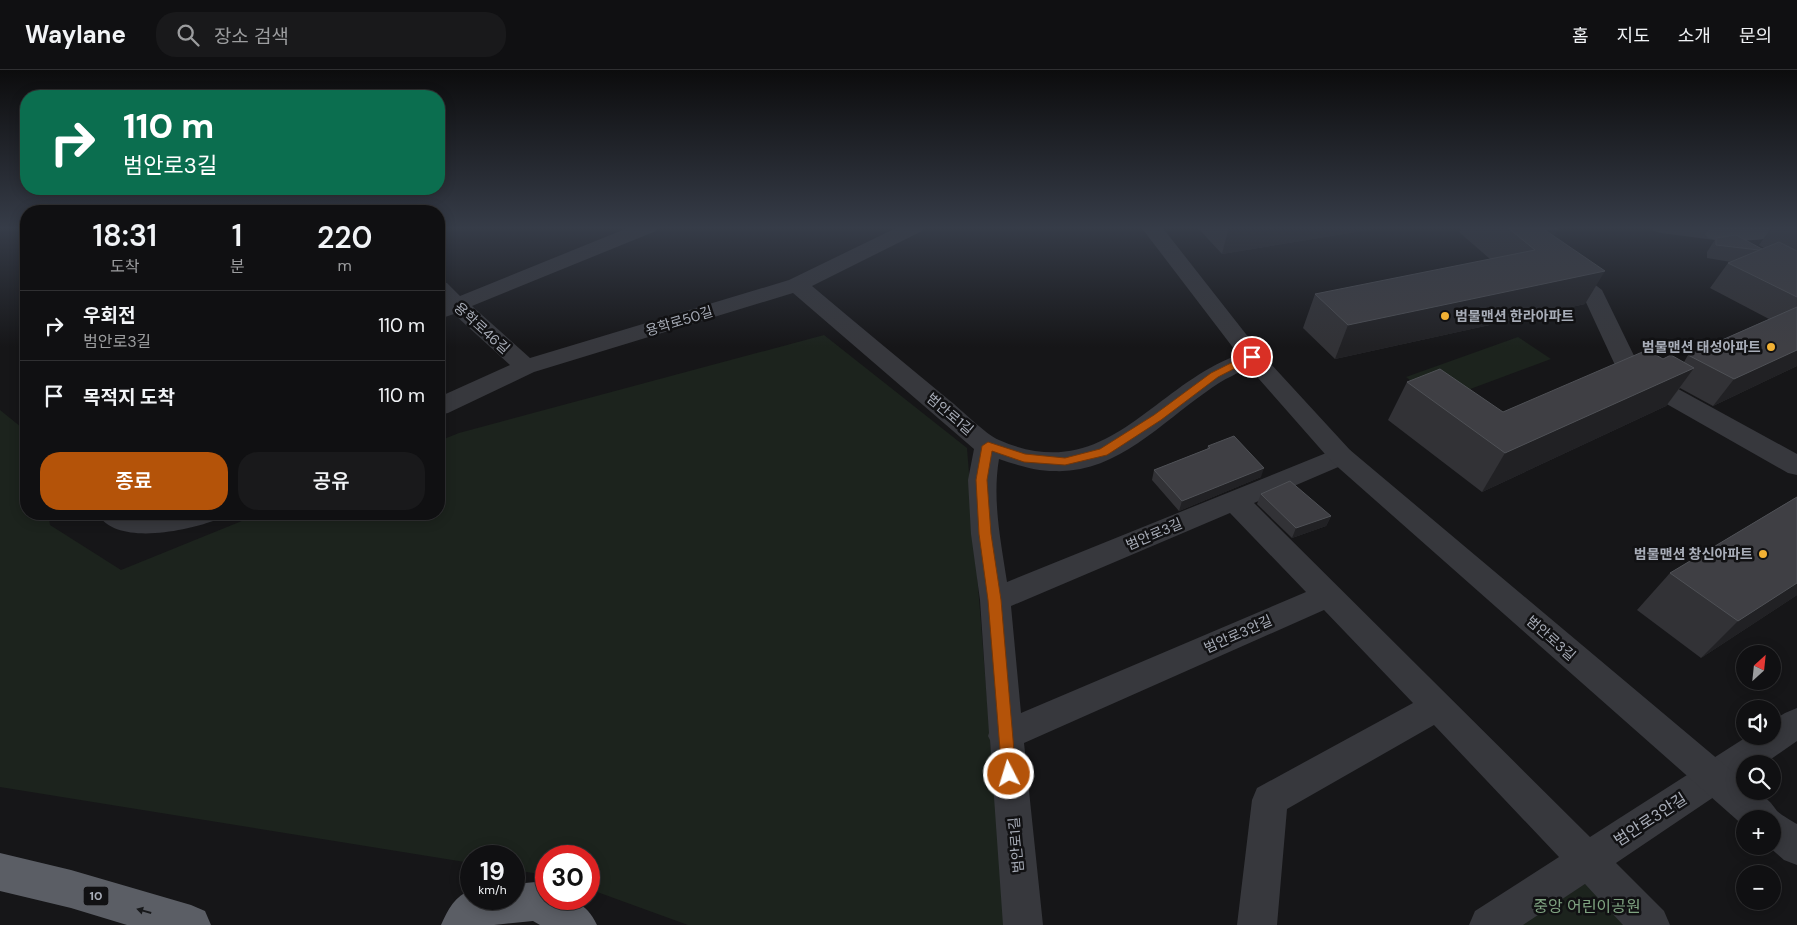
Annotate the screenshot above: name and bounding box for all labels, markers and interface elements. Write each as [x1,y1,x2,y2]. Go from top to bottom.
search box [156,12,506,57]
text: Waylane [25,19,126,50]
icon: search [174,21,202,49]
text: 장소 검색 [214,24,289,49]
text: 홈 [1572,24,1589,48]
text: 지도 [1617,24,1650,48]
text: 소개 [1678,24,1711,48]
text: 문의 [1739,24,1772,48]
text: 110 m [123,103,214,149]
icon: right [40,110,105,175]
text: 범안로3길 [123,151,217,180]
text: 18:31 [93,216,157,255]
text: 1 [232,216,242,255]
text: 220 [317,218,372,257]
text: m [338,255,352,276]
text: 도착 [110,256,140,277]
text: 분 [230,256,244,277]
street label: 용학로46길 [450,298,514,358]
street label: 용학로50길 [643,302,715,340]
text: 우회전 [83,303,135,328]
place label: 범물맨션 한라아파트 [1455,307,1574,325]
marker: 범물맨션 한라아파트 [1439,310,1451,322]
icon: right [40,312,68,340]
text: 110 m [378,313,425,338]
text: 범안로3길 [83,331,151,352]
pin [1231,336,1273,378]
place label: 범물맨션 태성아파트 [1642,338,1761,356]
marker: 범물맨션 태성아파트 [1765,341,1777,353]
icon: arrive [1238,343,1266,371]
icon: arrive [40,382,68,410]
text: 110 m [378,383,425,408]
text: 목적지 도착 [83,385,175,410]
street label: 범안로1길 [923,389,977,439]
button: 종료 [40,452,228,510]
button: 공유 [238,452,425,510]
street label: 범안로3길 [1123,514,1185,554]
place label: 범물맨션 창신아파트 [1634,545,1753,563]
marker: 범물맨션 창신아파트 [1757,548,1769,560]
street label: 범안로3안길 [1201,611,1275,657]
street label: 범안로3길 [1523,612,1579,664]
north arrow [1736,645,1781,690]
map controls [1736,645,1781,910]
button: sound [1736,700,1781,745]
position arrow [982,747,1034,799]
button: search [1736,755,1781,800]
street label: 범안로3안길 [1610,788,1691,851]
button: + [1736,810,1781,855]
street label: 범안로1길 [1005,816,1027,874]
speed limit sign: 30 [535,845,600,910]
text: 19 [480,855,505,888]
button: − [1736,865,1781,910]
text: km/h [478,882,507,898]
road number: 10 [84,886,108,906]
park label: 중앙 어린이공원 [1533,896,1641,917]
one-way arrow [137,906,152,914]

